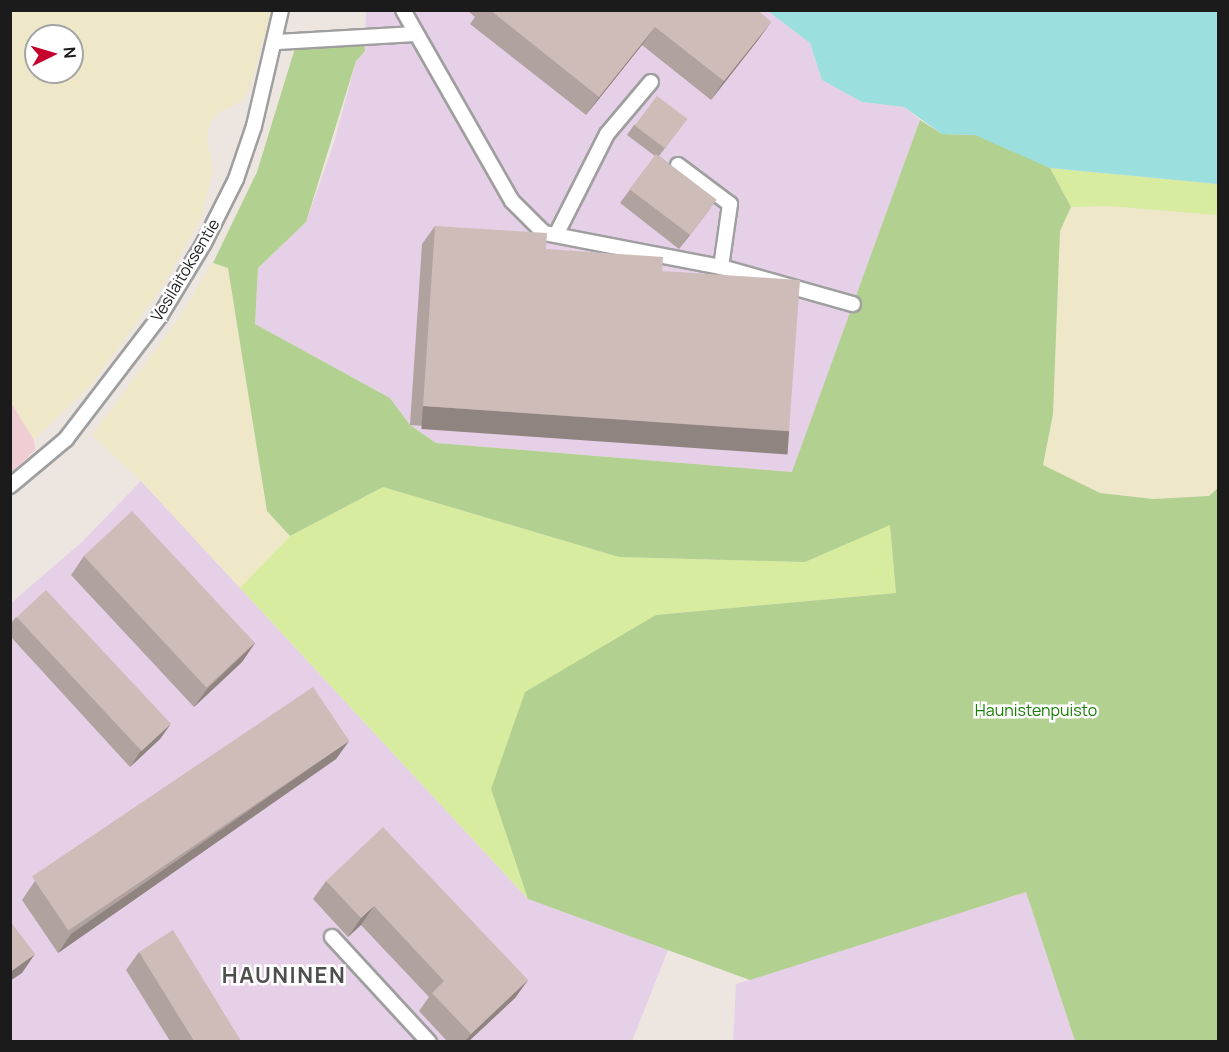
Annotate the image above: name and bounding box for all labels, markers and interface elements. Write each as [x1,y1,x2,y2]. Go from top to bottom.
north arrow [24,24,84,84]
text: N [58,46,81,59]
street label: Vesilaitoksentie [147,215,223,325]
park label: Haunistenpuisto [975,700,1097,720]
district label: HAUNINEN [222,963,346,989]

